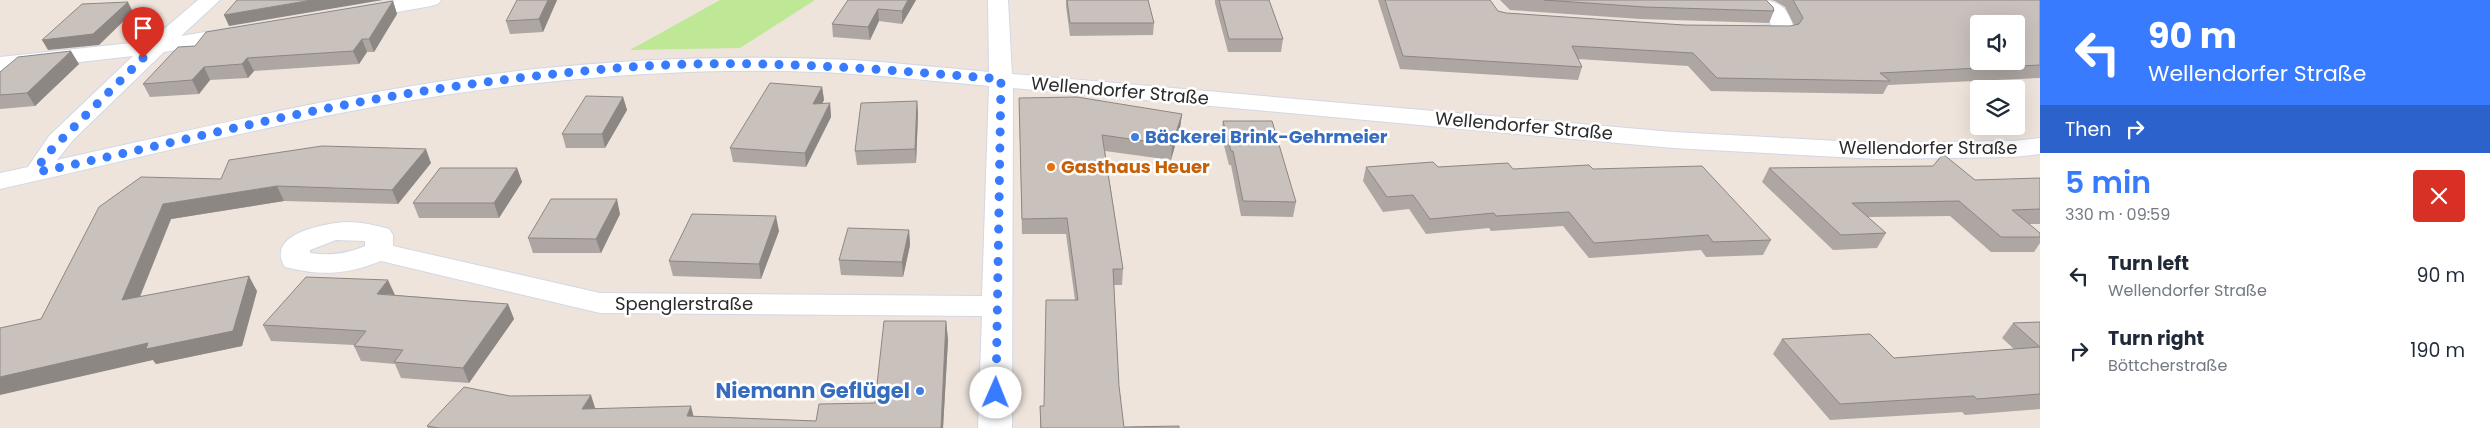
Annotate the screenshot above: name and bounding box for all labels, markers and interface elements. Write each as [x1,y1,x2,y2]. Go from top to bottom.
pin [122,7,164,58]
text: 90 m [2148,11,2237,60]
icon: arrive [129,14,157,42]
map controls [1970,15,2025,135]
button: sound [1970,15,2025,70]
icon: left [2065,20,2130,85]
text: Wellendorfer Straße [2148,58,2366,89]
street label: Wellendorfer Straße [1030,70,1210,111]
button: layers [1970,80,2025,135]
street label: Wellendorfer Straße [1434,105,1614,146]
icon: right [2121,115,2149,143]
text: Then [2065,116,2111,143]
place label: Bäckerei Brink-Gehrmeier [1145,124,1388,149]
marker: Bäckerei Brink-Gehrmeier [1129,131,1141,143]
street label: Wellendorfer Straße [1839,135,2017,160]
place label: Gasthaus Heuer [1061,154,1210,179]
marker: Gasthaus Heuer [1045,161,1057,173]
text: 5 min [2065,161,2151,204]
button: close [2413,170,2465,222]
text: 330 m · 09:59 [2065,203,2170,226]
text: Turn left [2108,250,2189,277]
icon: left [2065,262,2093,290]
text: 90 m [2416,262,2465,289]
text: Wellendorfer Straße [2108,279,2267,302]
street label: Spenglerstraße [615,291,753,316]
text: Turn right [2108,325,2204,352]
icon: right [2065,337,2093,365]
text: 190 m [2410,337,2465,364]
text: Böttcherstraße [2108,354,2227,377]
position arrow [969,366,1021,418]
place label: Niemann Geflügel [716,376,910,405]
marker: Niemann Geflügel [914,385,926,397]

